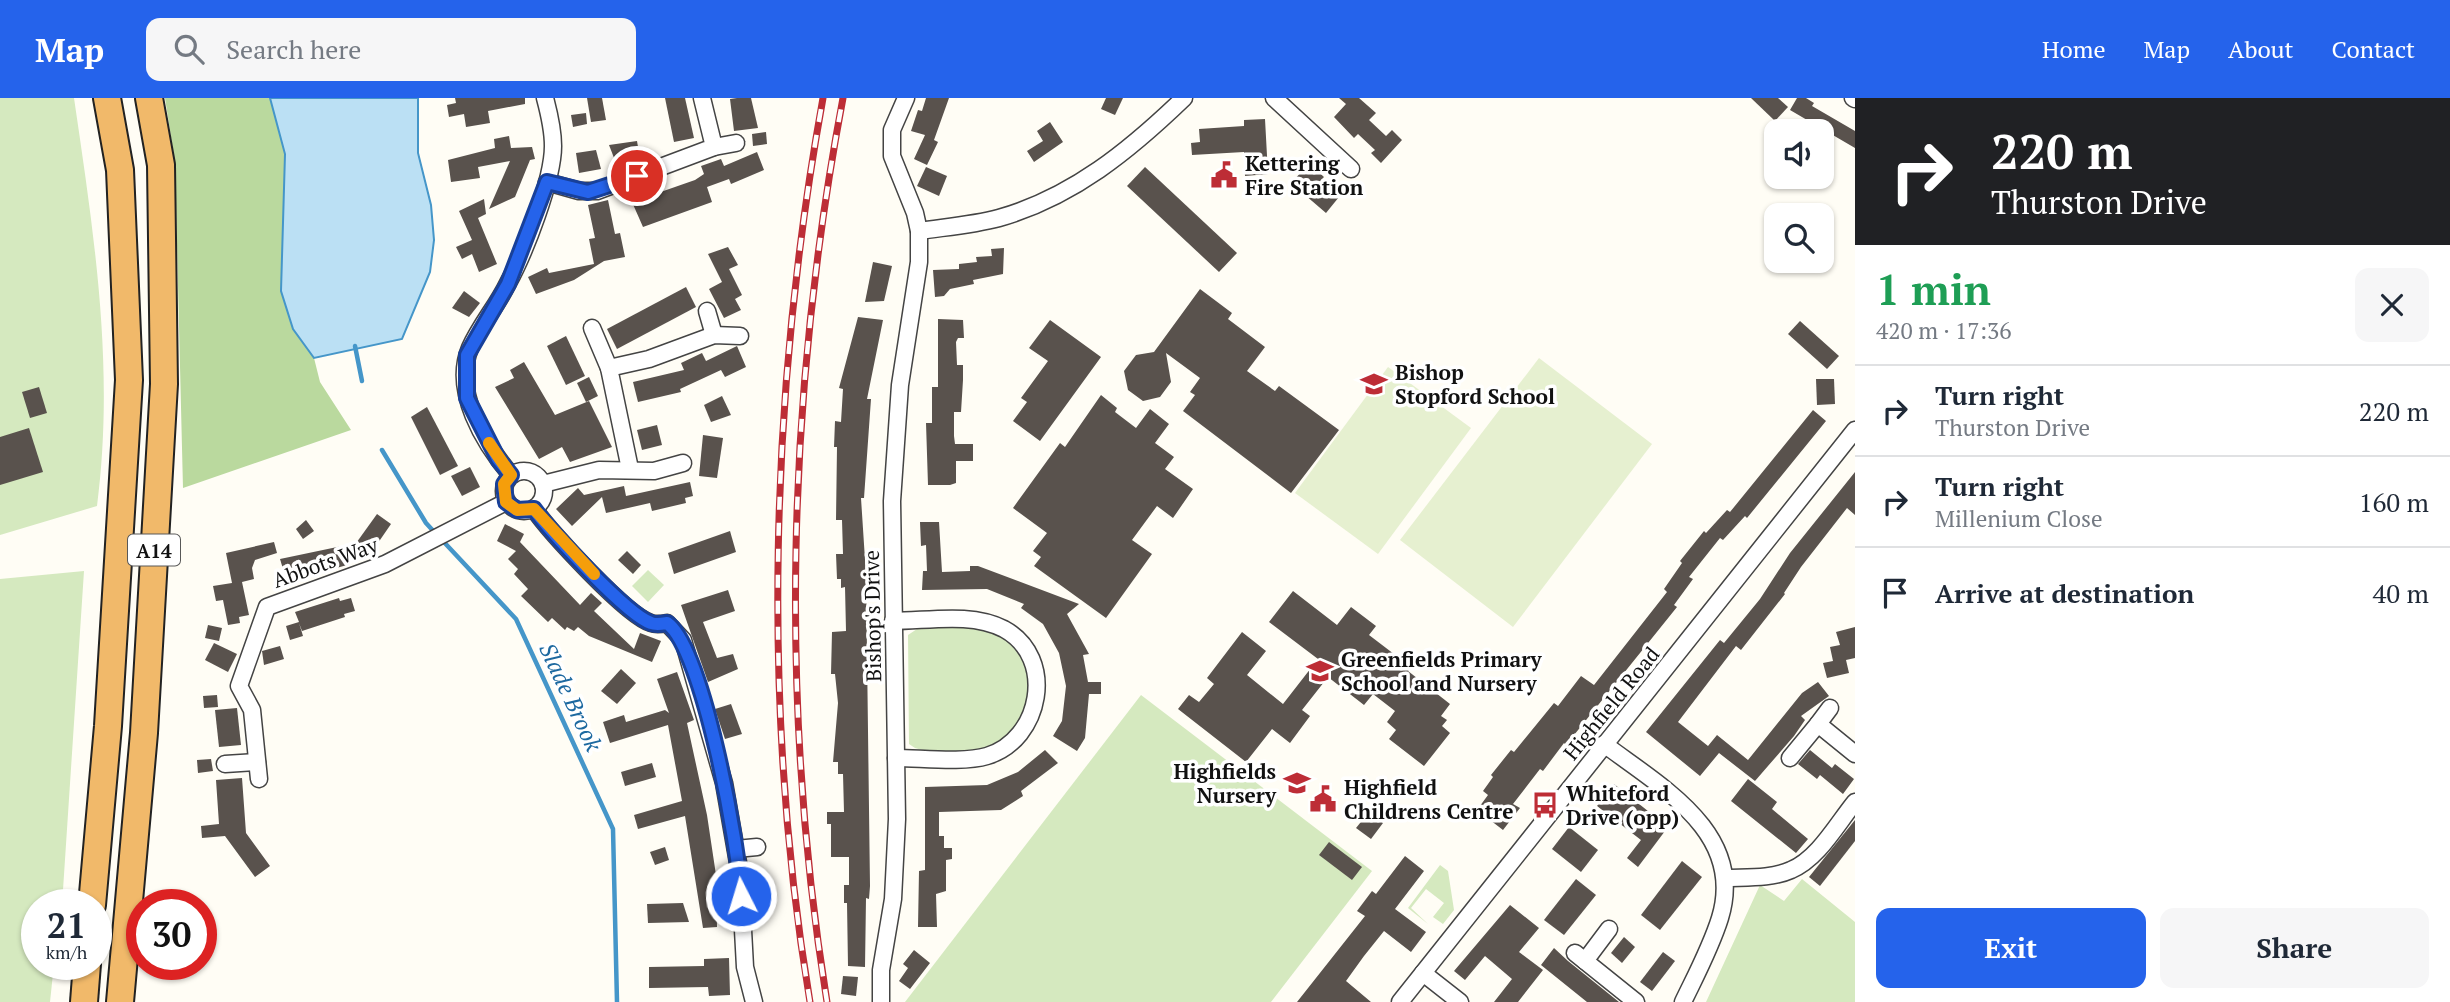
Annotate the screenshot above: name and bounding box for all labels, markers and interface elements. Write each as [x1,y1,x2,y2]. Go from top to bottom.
search box [146,18,636,81]
text: Map [35,28,104,71]
icon: search [170,30,208,68]
text: Search here [226,32,361,66]
text: Home [2042,33,2106,65]
text: Map [2144,33,2190,65]
text: About [2228,33,2294,65]
text: Contact [2332,33,2415,65]
text: 220 m [1991,118,2133,183]
map controls [1764,119,1834,273]
button: sound [1764,119,1834,189]
icon: right [1876,126,1967,217]
pin [607,146,667,206]
place label: Kettering Fire Station [1245,149,1364,201]
icon: arrive [618,157,656,195]
public building icon: Kettering Fire Station [1209,160,1239,190]
text: Thurston Drive [1991,181,2207,223]
button: search [1764,203,1834,273]
text: 1 min [1876,261,1991,317]
button: close [2355,268,2429,342]
text: 420 m · 17:36 [1876,315,2011,346]
place label: Bishop Stopford School [1395,358,1555,410]
school or university icon: Bishop Stopford School [1359,369,1389,399]
text: Turn right [1935,378,2064,412]
icon: right [1876,392,1914,430]
text: 220 m [2359,394,2429,428]
text: Thurston Drive [1935,412,2090,443]
text: Turn right [1935,469,2064,503]
icon: right [1876,483,1914,521]
text: 160 m [2359,485,2429,519]
text: Millenium Close [1935,503,2103,534]
street label: Abbots Way [268,530,382,594]
road number: A14 [128,534,180,565]
street label: Bishop's Drive [857,550,887,682]
icon: arrive [1876,574,1914,612]
text: Arrive at destination [1935,576,2194,610]
text: 40 m [2373,576,2429,610]
water label: Slade Brook [532,638,610,757]
street label: Highfield Road [1557,640,1666,765]
place label: Greenfields Primary School and Nursery [1341,645,1543,697]
school or university icon: Greenfields Primary School and Nursery [1305,656,1335,686]
place label: Highfields Nursery [1173,757,1277,809]
school or university icon: Highfields Nursery [1282,768,1312,798]
place label: Highfield Childrens Centre [1344,773,1513,825]
place label: Whiteford Drive (opp) [1566,779,1679,831]
public building icon: Highfield Childrens Centre [1308,784,1338,814]
bus stop icon: Whiteford Drive (opp) [1530,790,1560,820]
position arrow [704,859,778,933]
speed limit sign: 30 [126,889,217,980]
text: 21 [47,902,86,948]
button: Exit [1876,908,2146,988]
button: Share [2160,908,2429,988]
text: km/h [46,940,87,964]

